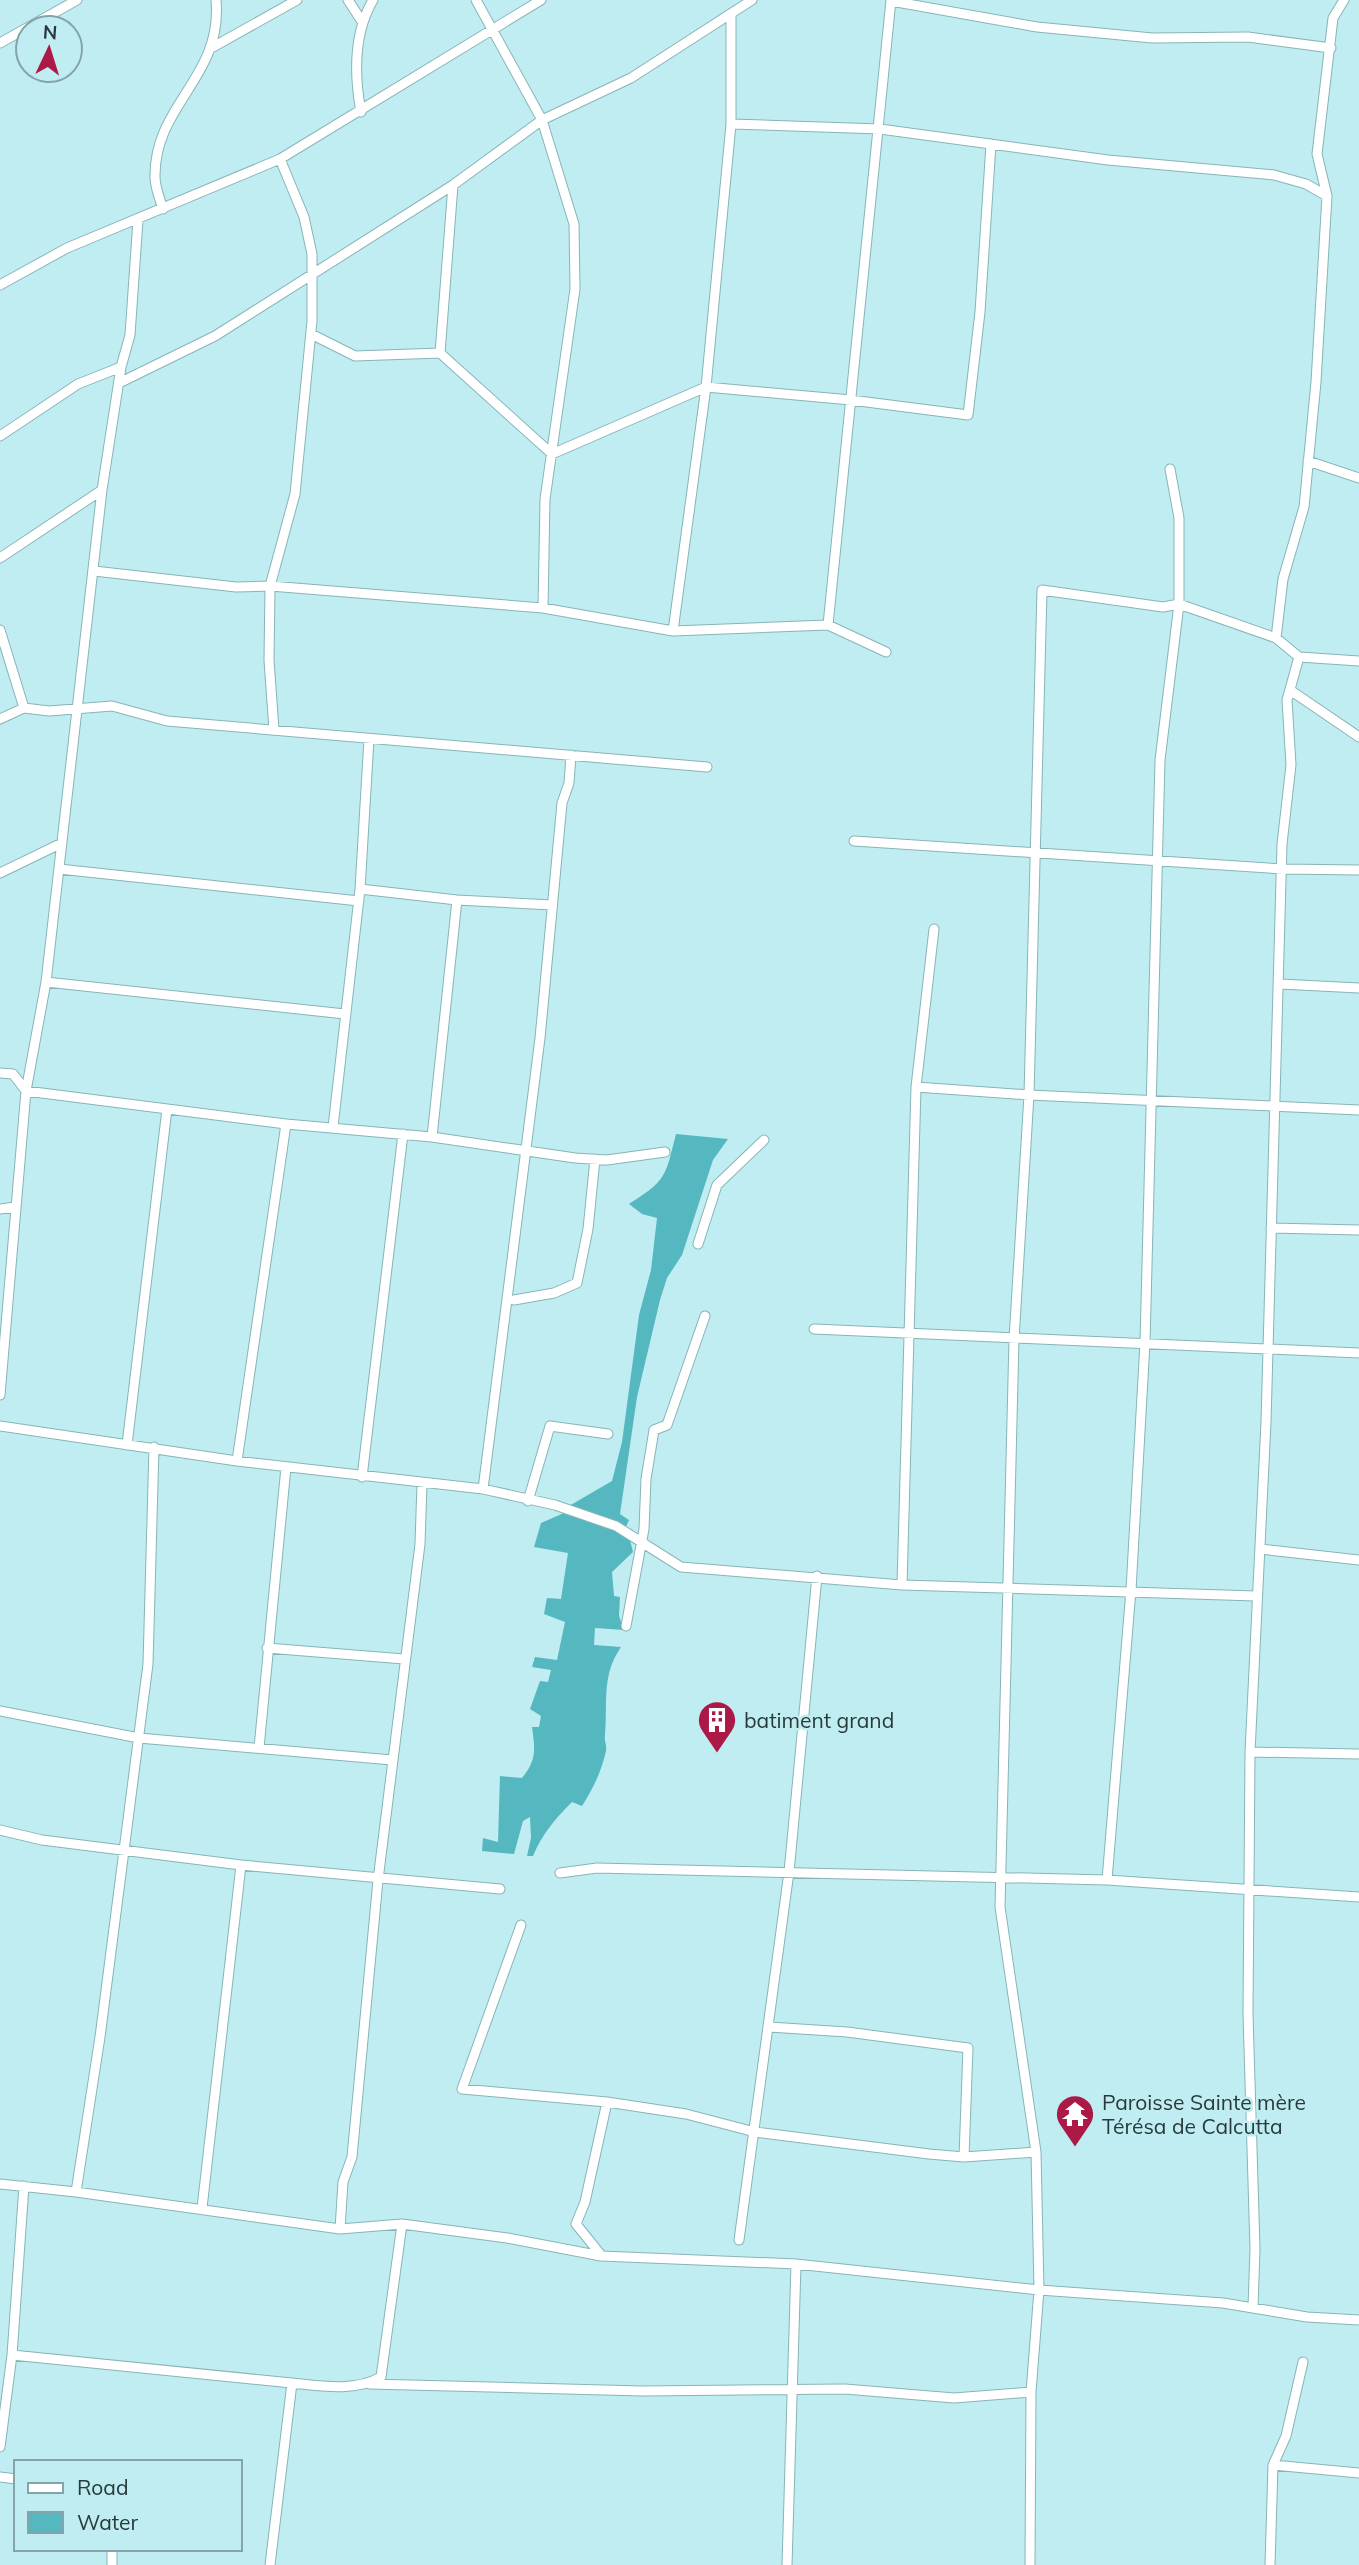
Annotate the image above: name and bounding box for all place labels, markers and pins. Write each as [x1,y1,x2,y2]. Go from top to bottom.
building icon: batiment grand [696,1699,738,1754]
place label: batiment grand [744,1707,894,1733]
place label: Paroisse Sainte mère Térésa de Calcutta [1102,2089,1306,2139]
temple icon: Paroisse Sainte mère Térésa de Calcutta [1054,2093,1096,2148]

